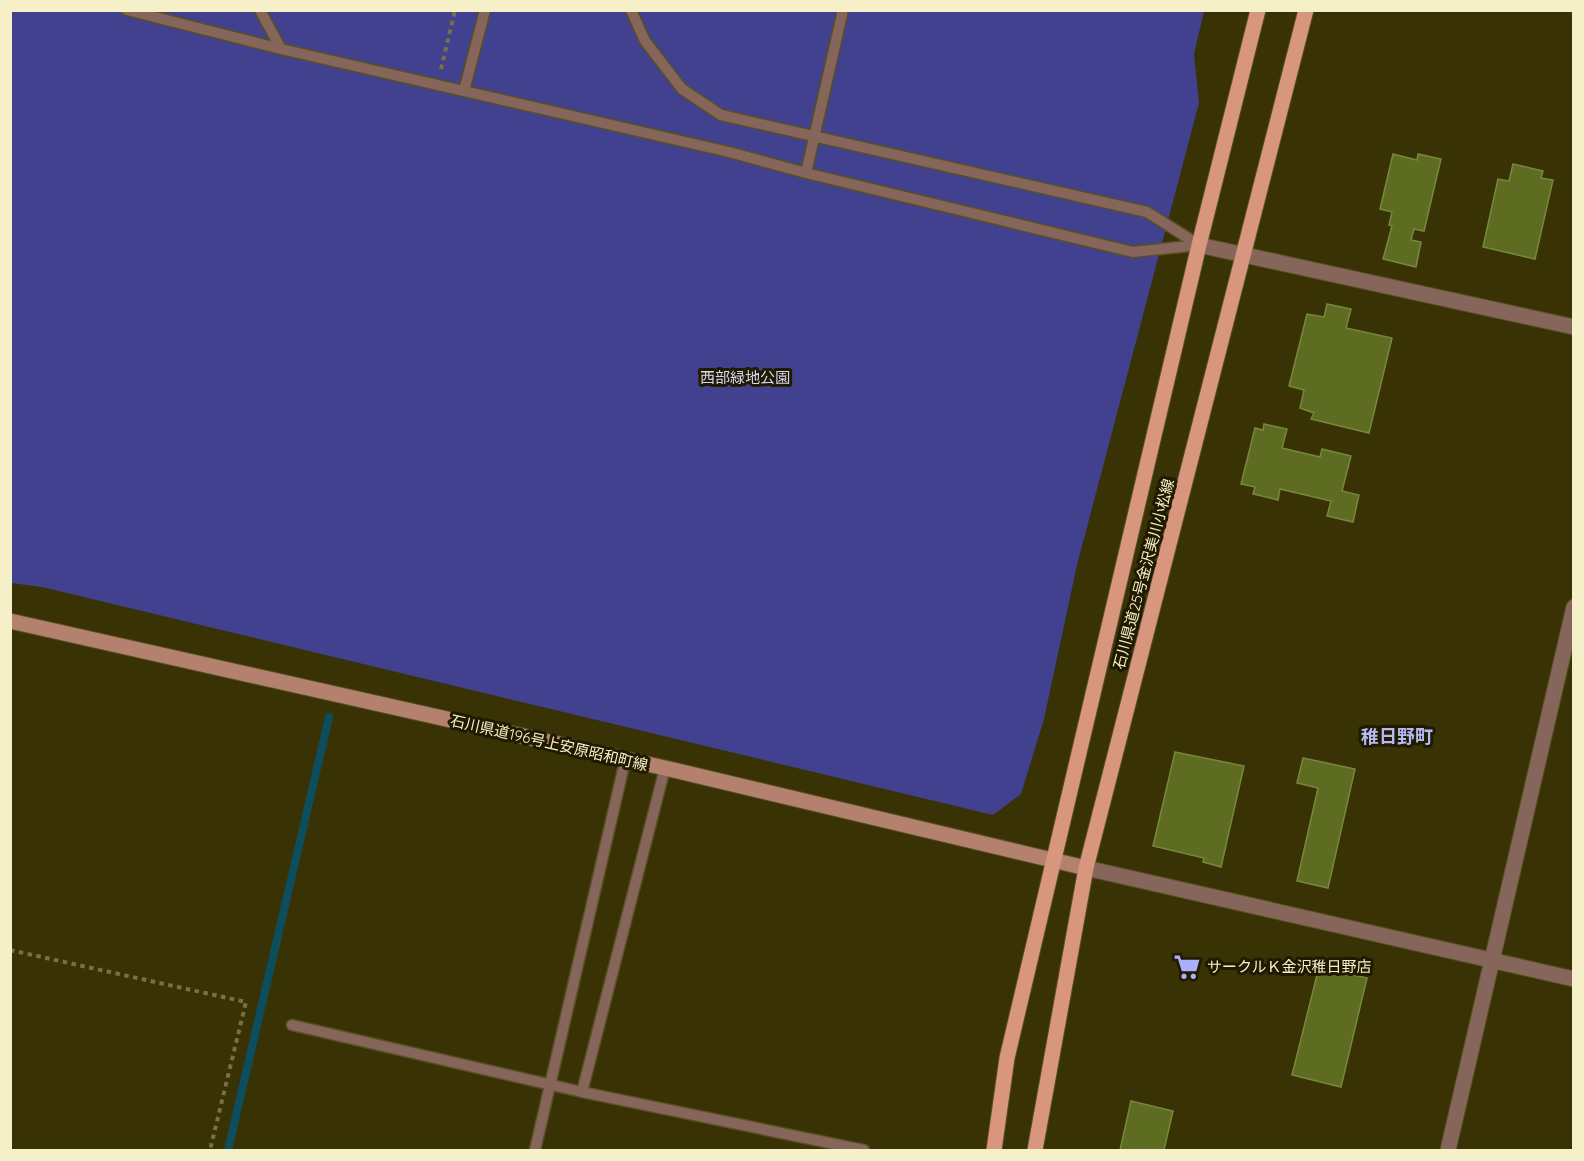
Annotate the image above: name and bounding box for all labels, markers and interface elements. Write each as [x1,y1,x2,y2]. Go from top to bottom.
park label: 西部緑地公園 [700,368,790,387]
street label: 石川県道25号金沢美川小松線 [1109,477,1178,671]
street label: 石川県道196号上安原昭和町線 [449,711,650,774]
district label: 稚日野町 [1361,725,1433,748]
supermarket icon: サークルＫ金沢稚日野店 [1172,952,1202,982]
place label: サークルＫ金沢稚日野店 [1207,957,1372,976]

